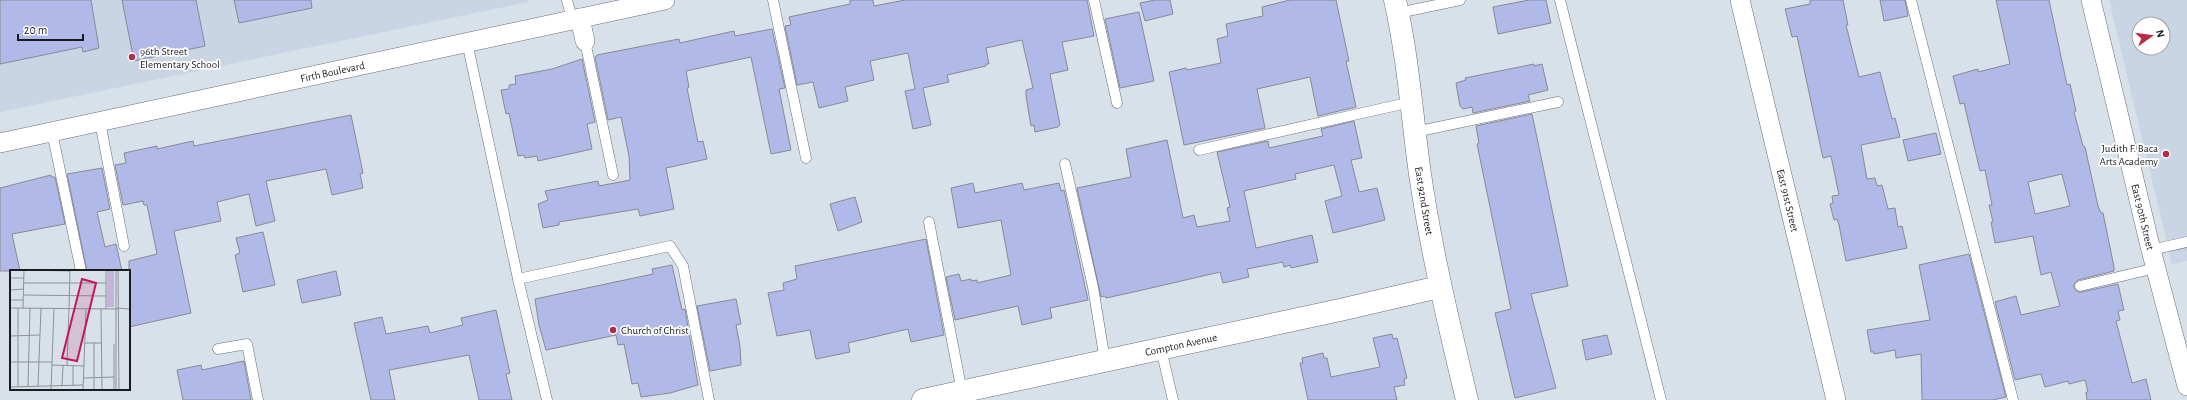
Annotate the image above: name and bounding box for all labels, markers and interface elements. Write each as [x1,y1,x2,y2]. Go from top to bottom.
scale bar [18,16,83,42]
north arrow [2131,16,2171,56]
text: 20 m [24,24,47,36]
text: N [2154,29,2166,39]
place label: 96th Street Elementary School [140,46,220,70]
marker: 96th Street Elementary School [127,52,137,62]
street label: Firth Boulevard [299,60,366,84]
place label: Judith F. Baca Arts Academy [2099,143,2158,167]
marker: Judith F. Baca Arts Academy [2161,149,2171,159]
street label: East 92nd Street [1413,166,1435,236]
street label: East 91st Street [1775,168,1801,233]
street label: East 90th Street [2129,183,2156,252]
inset map [10,270,130,390]
marker: Church of Christ [608,325,618,335]
place label: Church of Christ [621,325,689,336]
street label: Compton Avenue [1144,332,1218,358]

